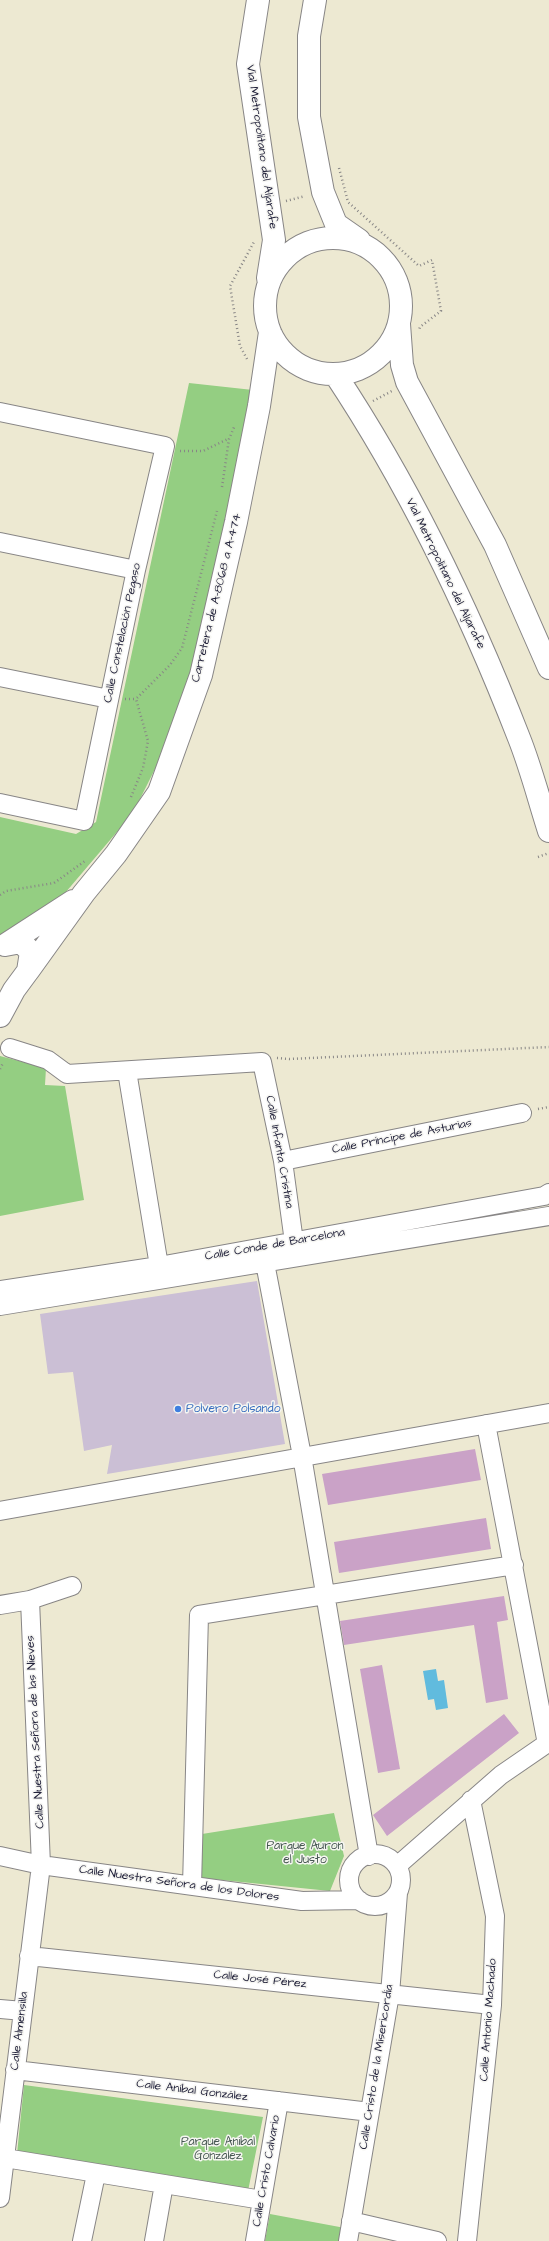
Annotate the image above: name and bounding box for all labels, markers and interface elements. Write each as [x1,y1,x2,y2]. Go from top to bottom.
street label: Vial Metropolitano del Aljarafe [242,64,280,230]
street label: Vial Metropolitano del Aljarafe [402,496,488,652]
street label: Carretera de A-8068 a A-474 [189,512,245,684]
street label: Calle Constelación Pegaso [101,562,145,704]
street label: Calle Infanta Cristina [262,1095,296,1209]
street label: Calle Príncipe de Asturias [331,1116,473,1158]
street label: Calle Conde de Barcelona [204,1226,346,1264]
place label: Polvero Polsando [186,1402,280,1416]
marker: Polvero Polsando [173,1404,183,1414]
street label: Calle Nuestra Señora de las Nieves [24,1635,48,1829]
park label: Parque Auron el Justo [266,1839,344,1867]
street label: Calle Nuestra Señora de los Dolores [78,1863,280,1905]
street label: Calle Antonio Machado [478,1958,500,2082]
street label: Calle José Pérez [213,1968,307,1992]
street label: Calle Cristo de la Misericordia [357,1983,397,2151]
street label: Calle Almensilla [8,1991,32,2071]
street label: Calle Aníbal González [135,2077,249,2105]
street label: Calle Cristo Calvario [250,2114,284,2228]
park label: Parque Anibal Gonzalez [181,2135,255,2163]

